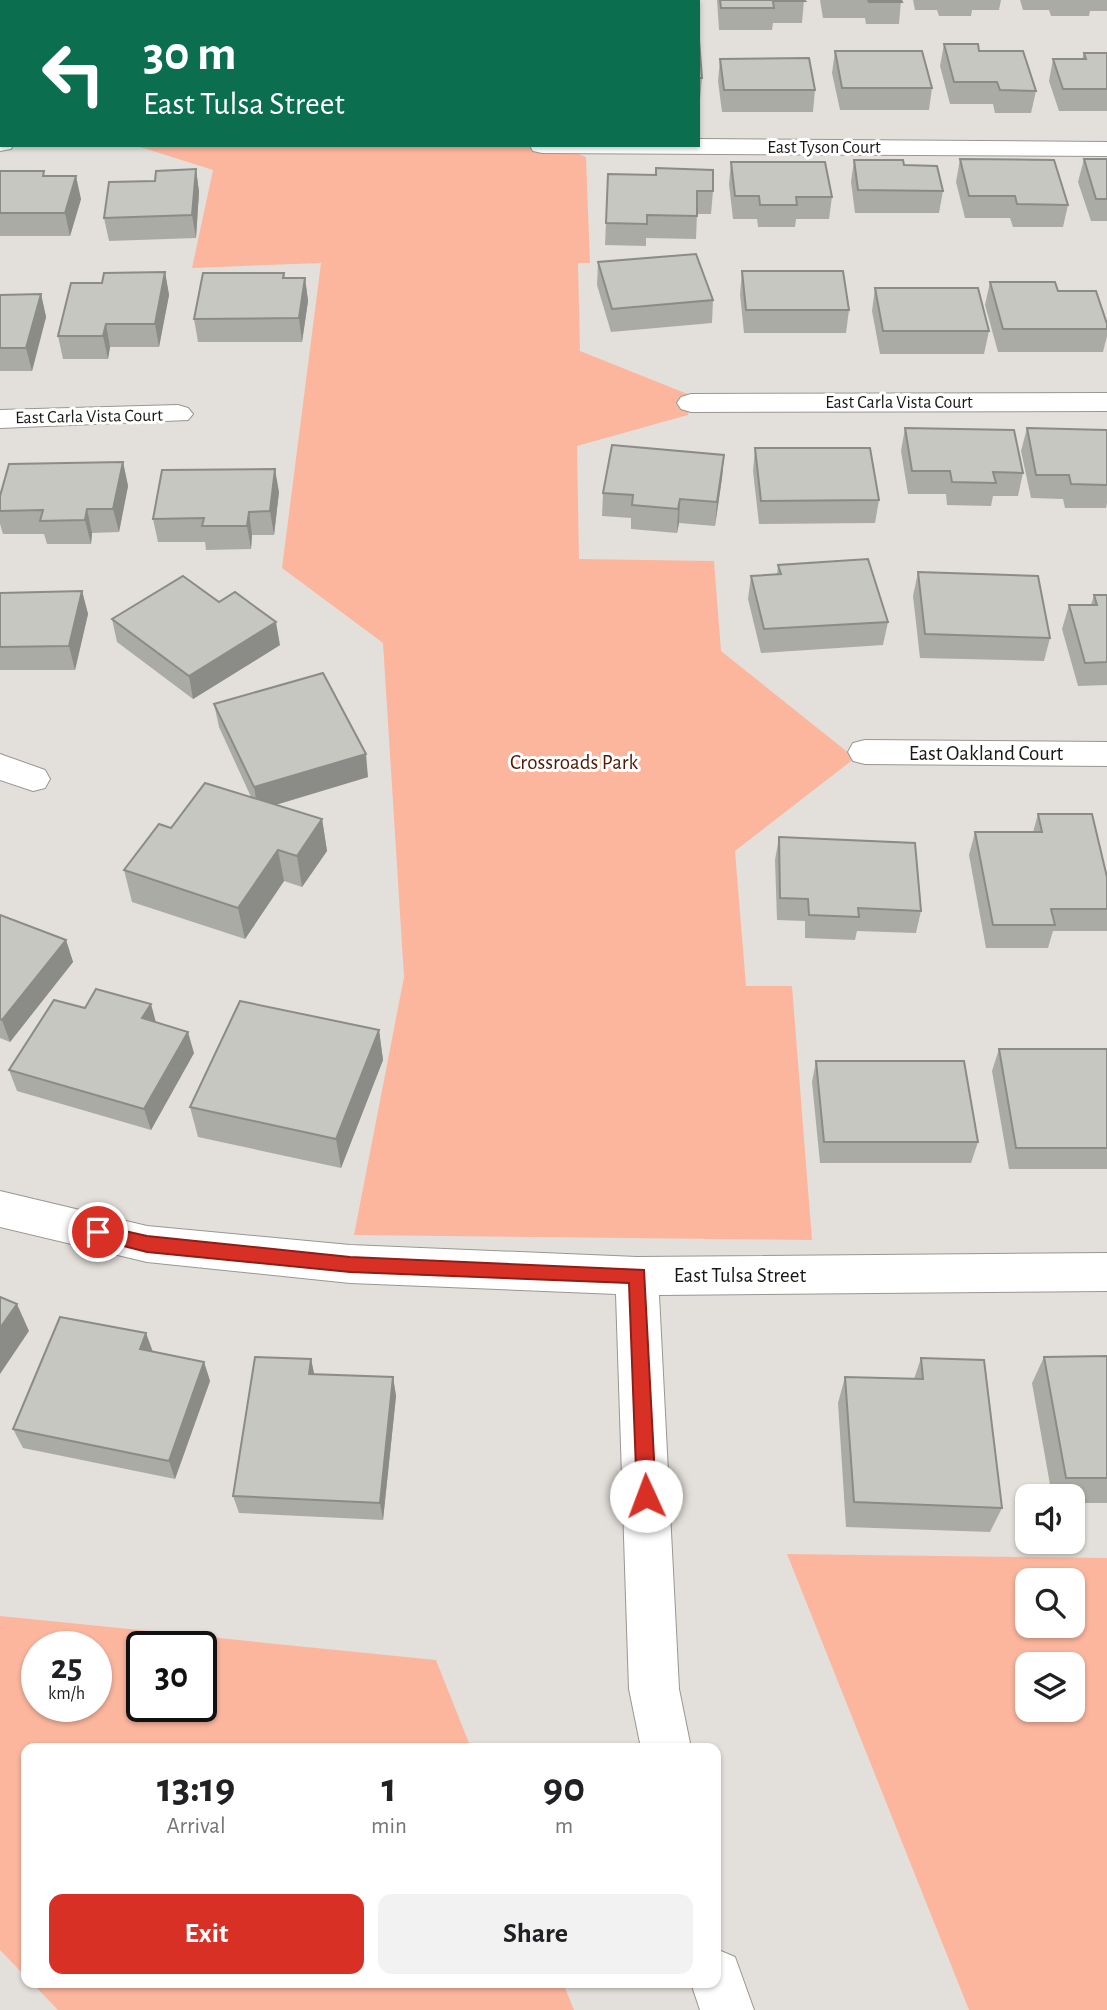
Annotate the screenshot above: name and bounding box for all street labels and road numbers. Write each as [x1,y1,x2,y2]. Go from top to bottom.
street label: East Tyson Court [767,139,881,157]
street label: East Carla Vista Court [825,394,973,412]
street label: East Carla Vista Court [15,407,163,427]
street label: East Oakland Court [909,743,1064,764]
street label: East Tulsa Street [674,1265,806,1286]

